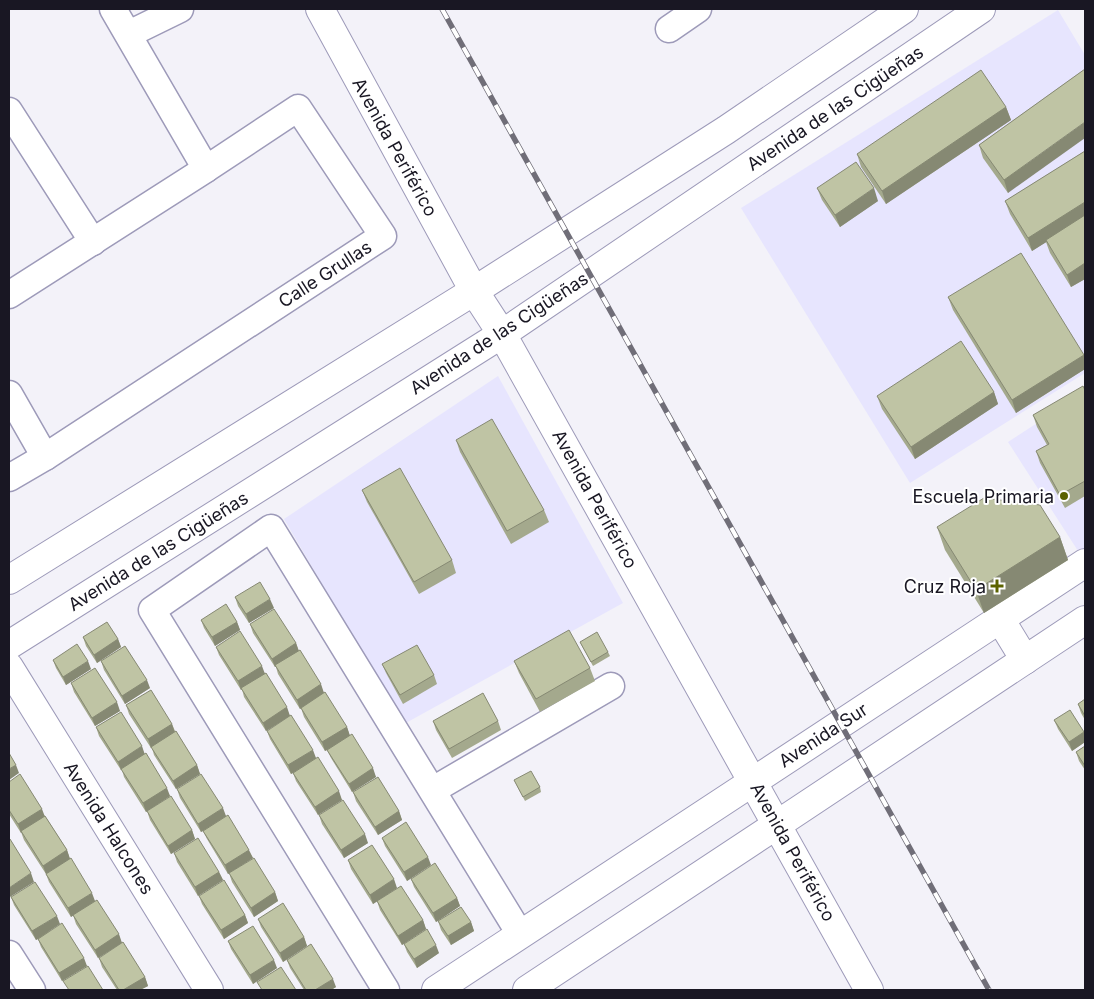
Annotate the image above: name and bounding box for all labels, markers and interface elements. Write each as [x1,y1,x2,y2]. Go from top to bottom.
street label: Avenida de las Cigüeñas [743,41,927,175]
street label: Avenida Periférico [348,74,442,220]
street label: Calle Grullas [275,236,375,312]
street label: Avenida de las Cigüeñas [406,268,592,398]
street label: Avenida Periférico [548,426,642,572]
place label: Escuela Primaria [912,486,1054,507]
street label: Avenida de las Cigüeñas [64,487,252,615]
marker: Escuela Primaria [1058,490,1070,502]
place label: Cruz Roja [904,576,986,597]
marker: Cruz Roja [990,579,1004,593]
street label: Avenida Sur [775,698,872,771]
street label: Avenida Halcones [60,758,158,898]
street label: Avenida Periférico [746,779,840,925]

